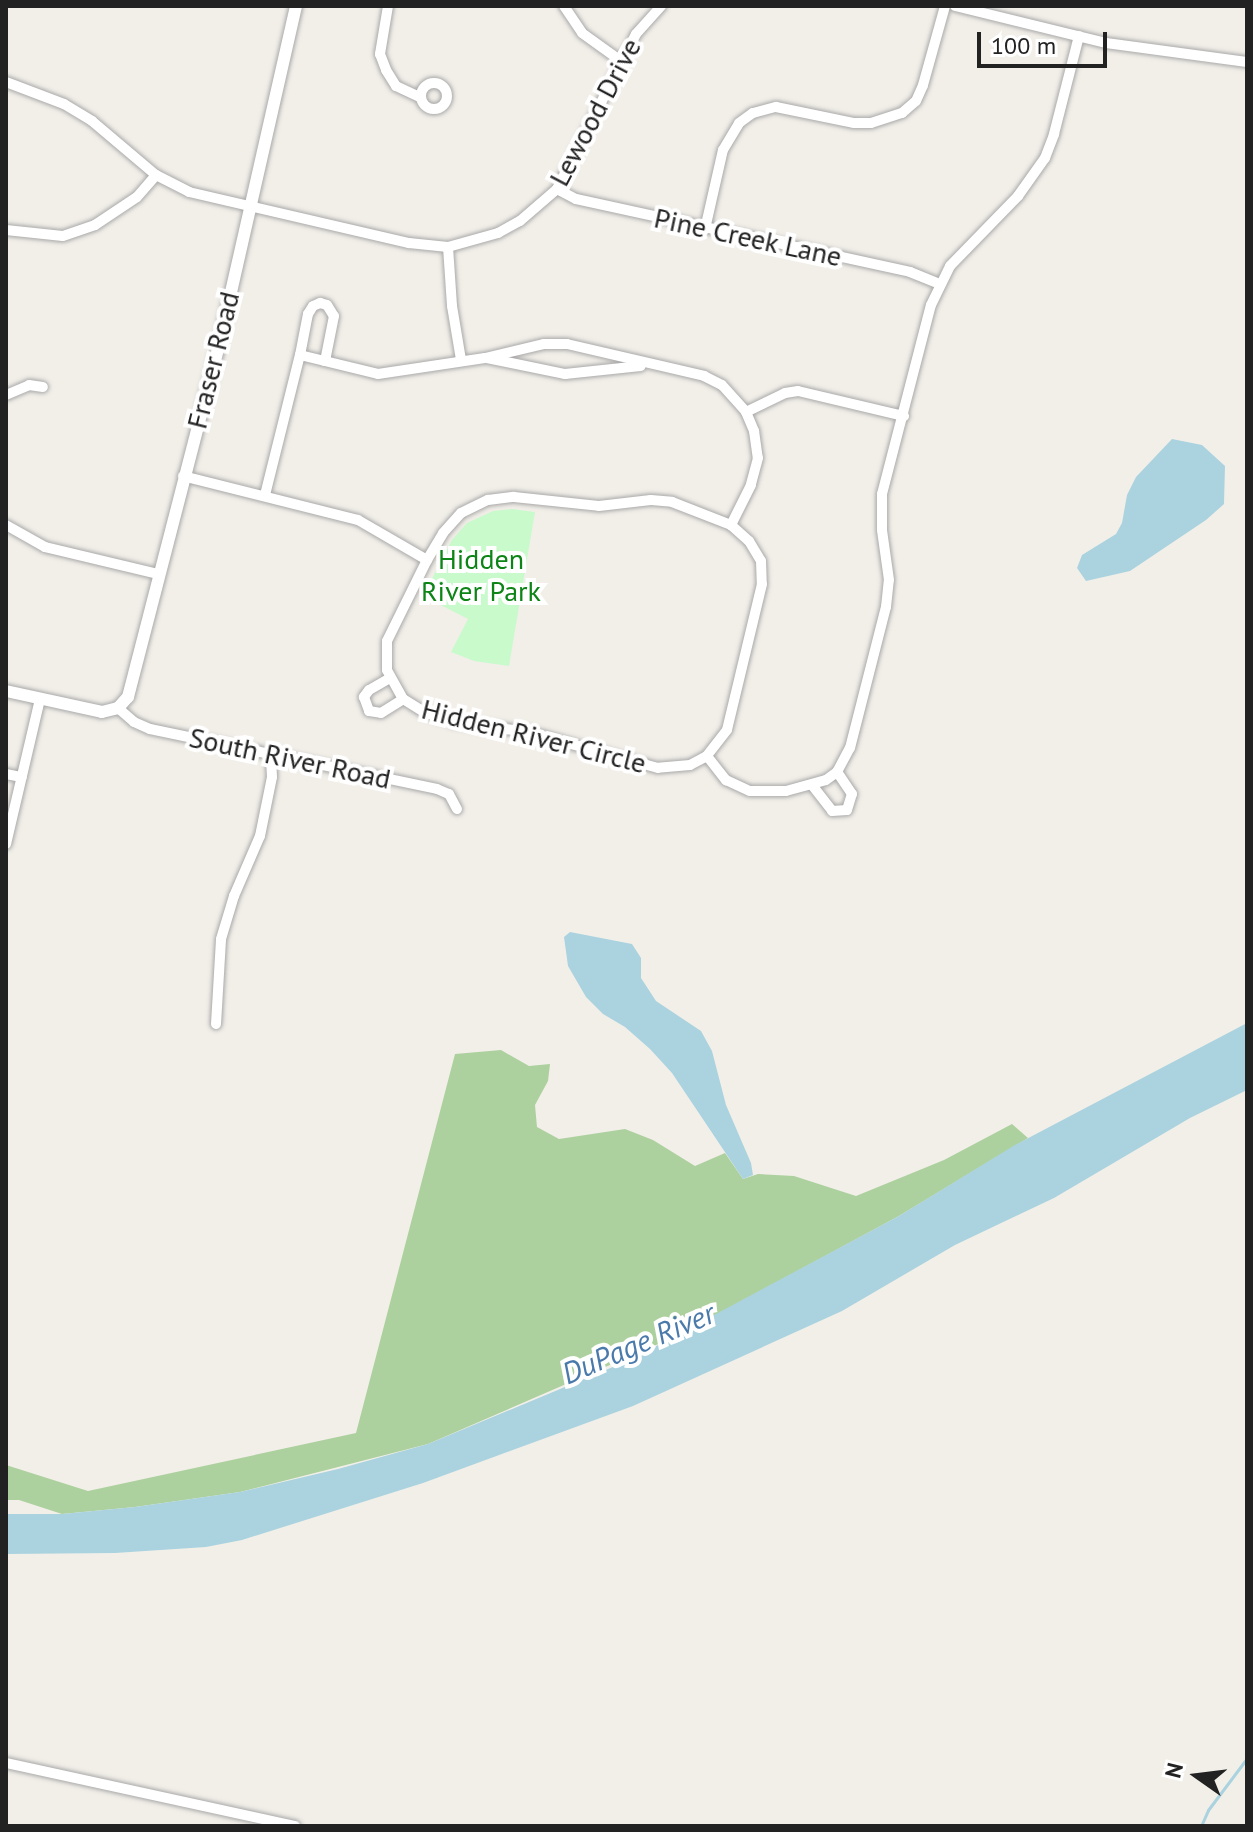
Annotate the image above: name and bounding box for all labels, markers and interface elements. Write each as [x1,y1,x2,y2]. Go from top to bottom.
scale bar [981,16,1111,66]
text: 100 m [991,30,1056,61]
street label: Lewood Drive [542,32,648,192]
street label: Pine Creek Lane [651,201,845,273]
street label: Fraser Road [180,288,246,432]
park label: Hidden River Park [421,542,541,608]
street label: Hidden River Circle [418,692,650,780]
street label: South River Road [186,720,394,796]
water label: DuPage River [556,1295,720,1391]
north arrow [1157,1736,1237,1816]
text: N [1158,1760,1189,1781]

